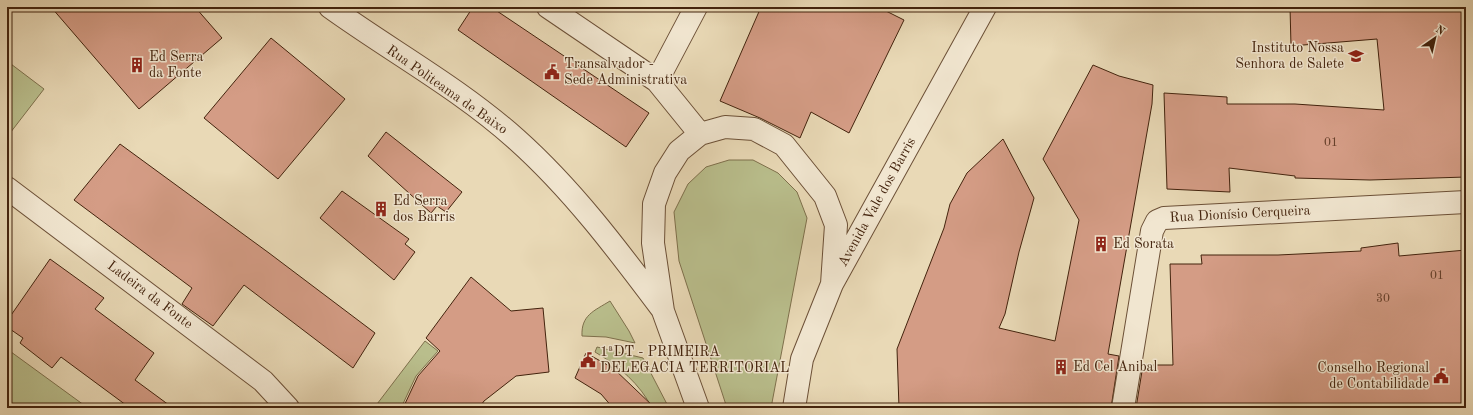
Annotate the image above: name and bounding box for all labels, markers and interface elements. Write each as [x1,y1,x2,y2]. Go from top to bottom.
north arrow [1415,18,1455,58]
text: N [1433,24,1447,38]
place label: Instituto Nossa Senhora de Salete [1235,41,1344,71]
street label: Rua Politeama de Baixo [384,43,510,137]
school or university icon: Instituto Nossa Senhora de Salete [1347,47,1365,65]
place label: Ed Serra da Fonte [149,50,203,80]
building icon: Ed Serra da Fonte [128,56,146,74]
place label: Transalvador - Sede Administrativa [564,57,687,87]
public building icon: Transalvador - Sede Administrativa [543,63,561,81]
street label: Avenida Vale dos Barris [836,135,918,269]
house number: 01 [1324,137,1338,149]
place label: Ed Serra dos Barris [393,194,455,224]
building icon: Ed Serra dos Barris [372,200,390,218]
street label: Rua Dionísio Cerqueira [1169,203,1311,225]
building icon: Ed Sorata [1092,235,1110,253]
place label: Ed Sorata [1113,237,1174,251]
street label: Ladeira da Fonte [105,258,195,332]
house number: 01 [1430,270,1444,282]
house number: 30 [1376,293,1390,305]
place label: 1ªDT - PRIMEIRA DELEGACIA TERRITORIAL [600,345,789,375]
public building icon: 1ªDT - PRIMEIRA DELEGACIA TERRITORIAL [579,351,597,369]
building icon: Ed Cel Anibal [1052,358,1070,376]
place label: Ed Cel Anibal [1073,360,1158,374]
place label: Conselho Regional de Contabilidade [1317,361,1429,391]
public building icon: Conselho Regional de Contabilidade [1432,367,1450,385]

